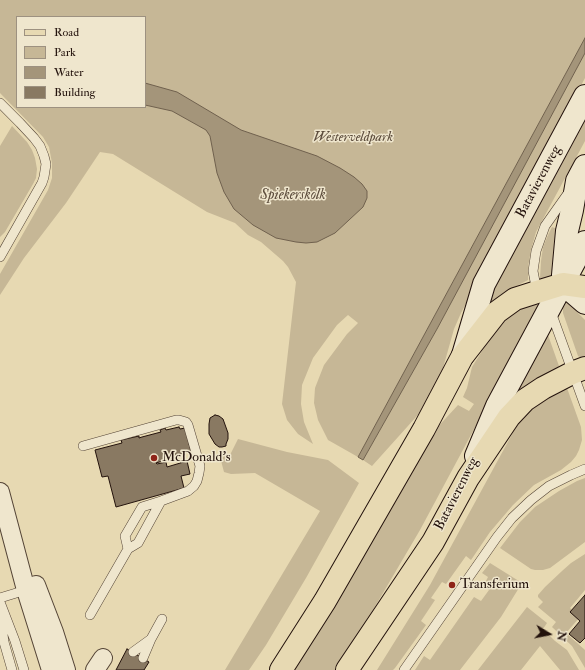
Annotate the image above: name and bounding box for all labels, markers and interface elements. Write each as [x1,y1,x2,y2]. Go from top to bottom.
legend [16,16,146,108]
text: Road [54,25,79,40]
text: Park [54,45,76,60]
text: Water [54,65,83,80]
text: Building [54,85,95,100]
park label: Westerveldpark [313,130,393,146]
street label: Batavierenweg [513,143,565,221]
water label: Spiekerskolk [260,187,326,205]
place label: McDonald's [162,450,231,466]
marker: McDonald's [149,453,159,463]
street label: Batavierenweg [431,455,483,533]
place label: Transferium [460,577,529,593]
marker: Transferium [447,580,457,590]
north arrow [529,614,569,654]
text: N [554,630,569,642]

